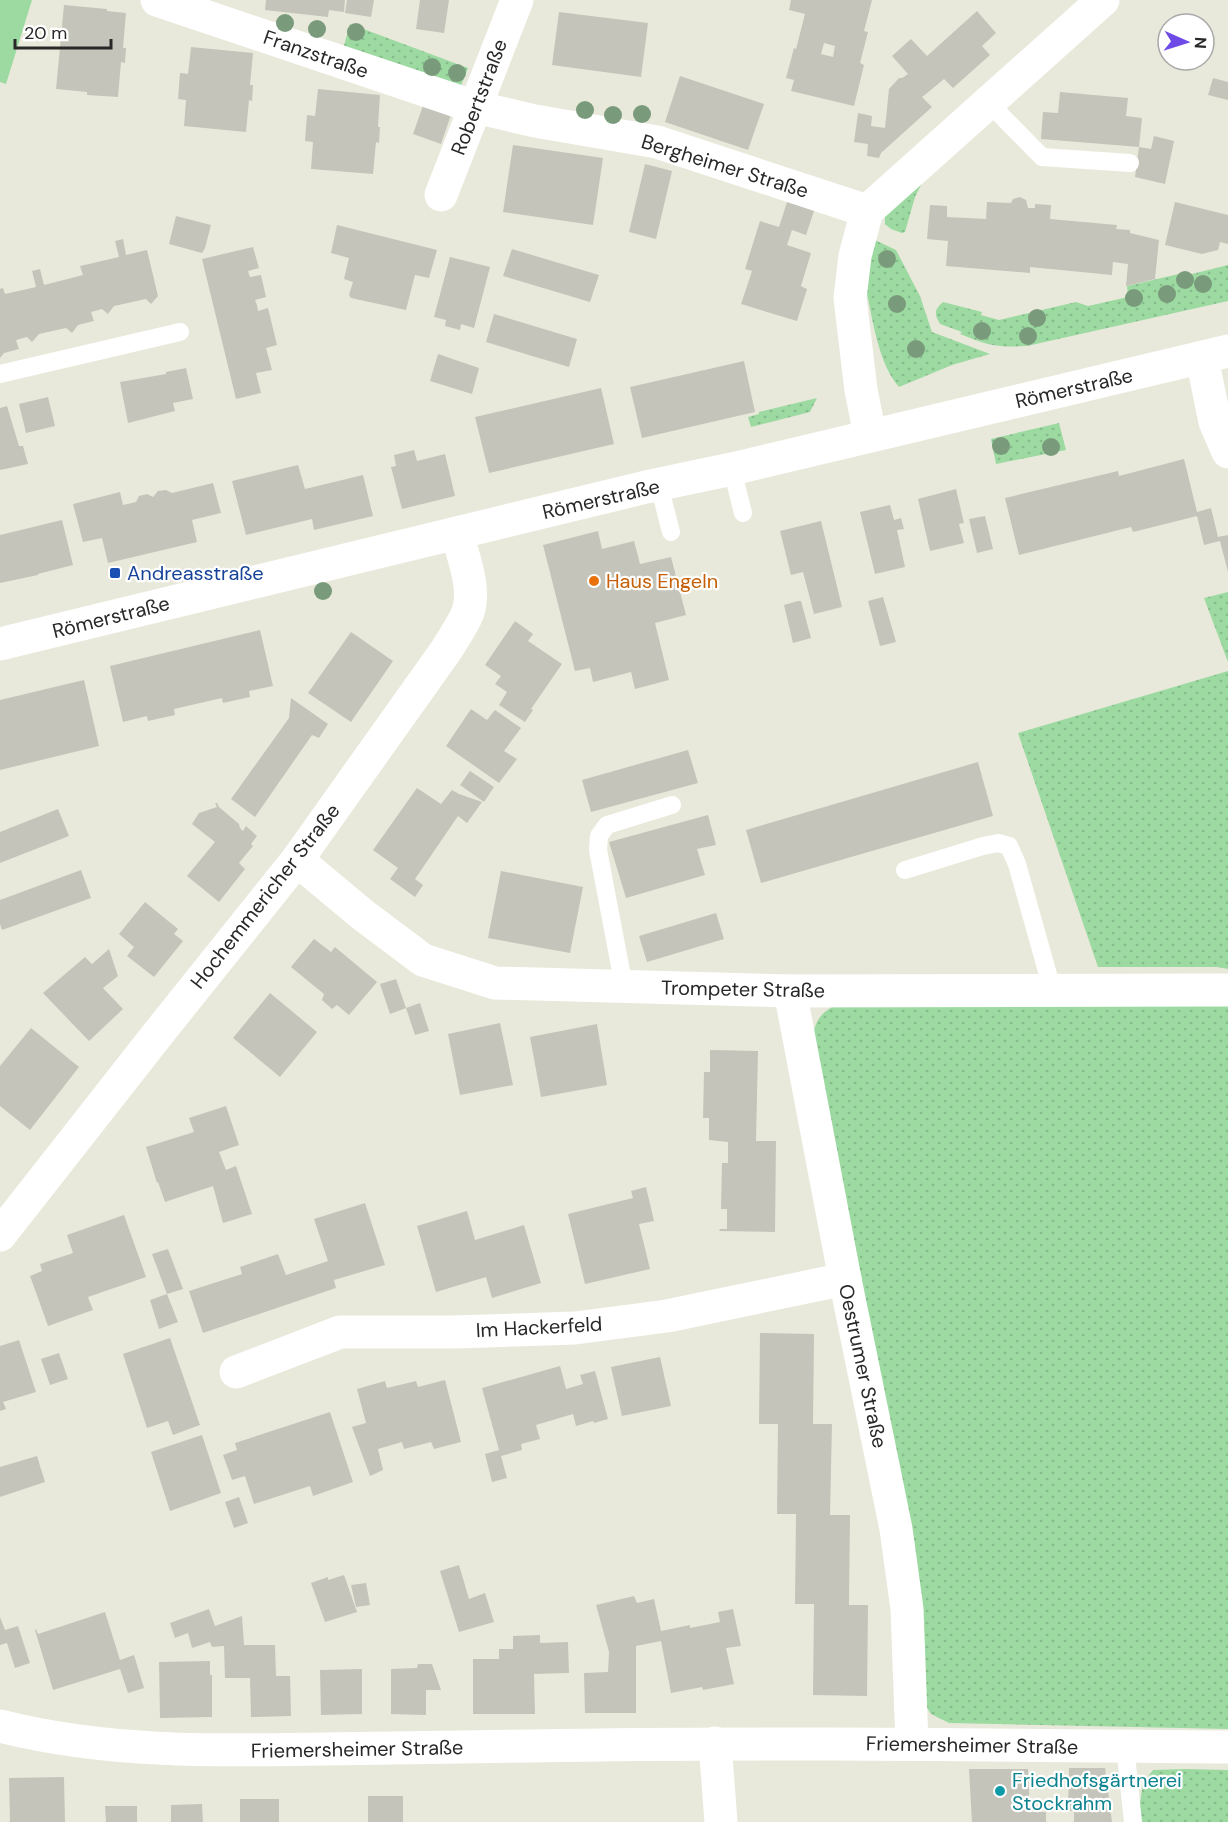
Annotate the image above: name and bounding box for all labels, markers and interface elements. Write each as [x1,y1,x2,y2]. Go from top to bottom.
scale bar [15,12,111,50]
north arrow [1156,12,1216,72]
text: 20 m [24,21,67,45]
street label: Franzstraße [260,24,372,84]
street label: Robertstraße [445,35,513,159]
text: N [1190,36,1211,49]
street label: Bergheimer Straße [638,128,812,204]
street label: Römerstraße [1013,362,1135,414]
street label: Römerstraße [540,473,662,525]
place label: Andreasstraße [127,560,264,586]
marker: Andreasstraße [108,566,122,580]
place label: Haus Engeln [606,568,718,594]
marker: Haus Engeln [587,574,601,588]
street label: Römerstraße [50,590,172,644]
street label: Hochemmericher Straße [185,798,345,994]
street label: Trompeter Straße [661,975,825,1003]
street label: Oestrumer Straße [833,1282,893,1450]
street label: Im Hackerfeld [475,1311,603,1343]
street label: Friemersheimer Straße [866,1730,1078,1760]
street label: Friemersheimer Straße [251,1734,463,1764]
place label: Friedhofsgärtnerei Stockrahm [1012,1767,1182,1816]
marker: Friedhofsgärtnerei Stockrahm [993,1784,1007,1798]

